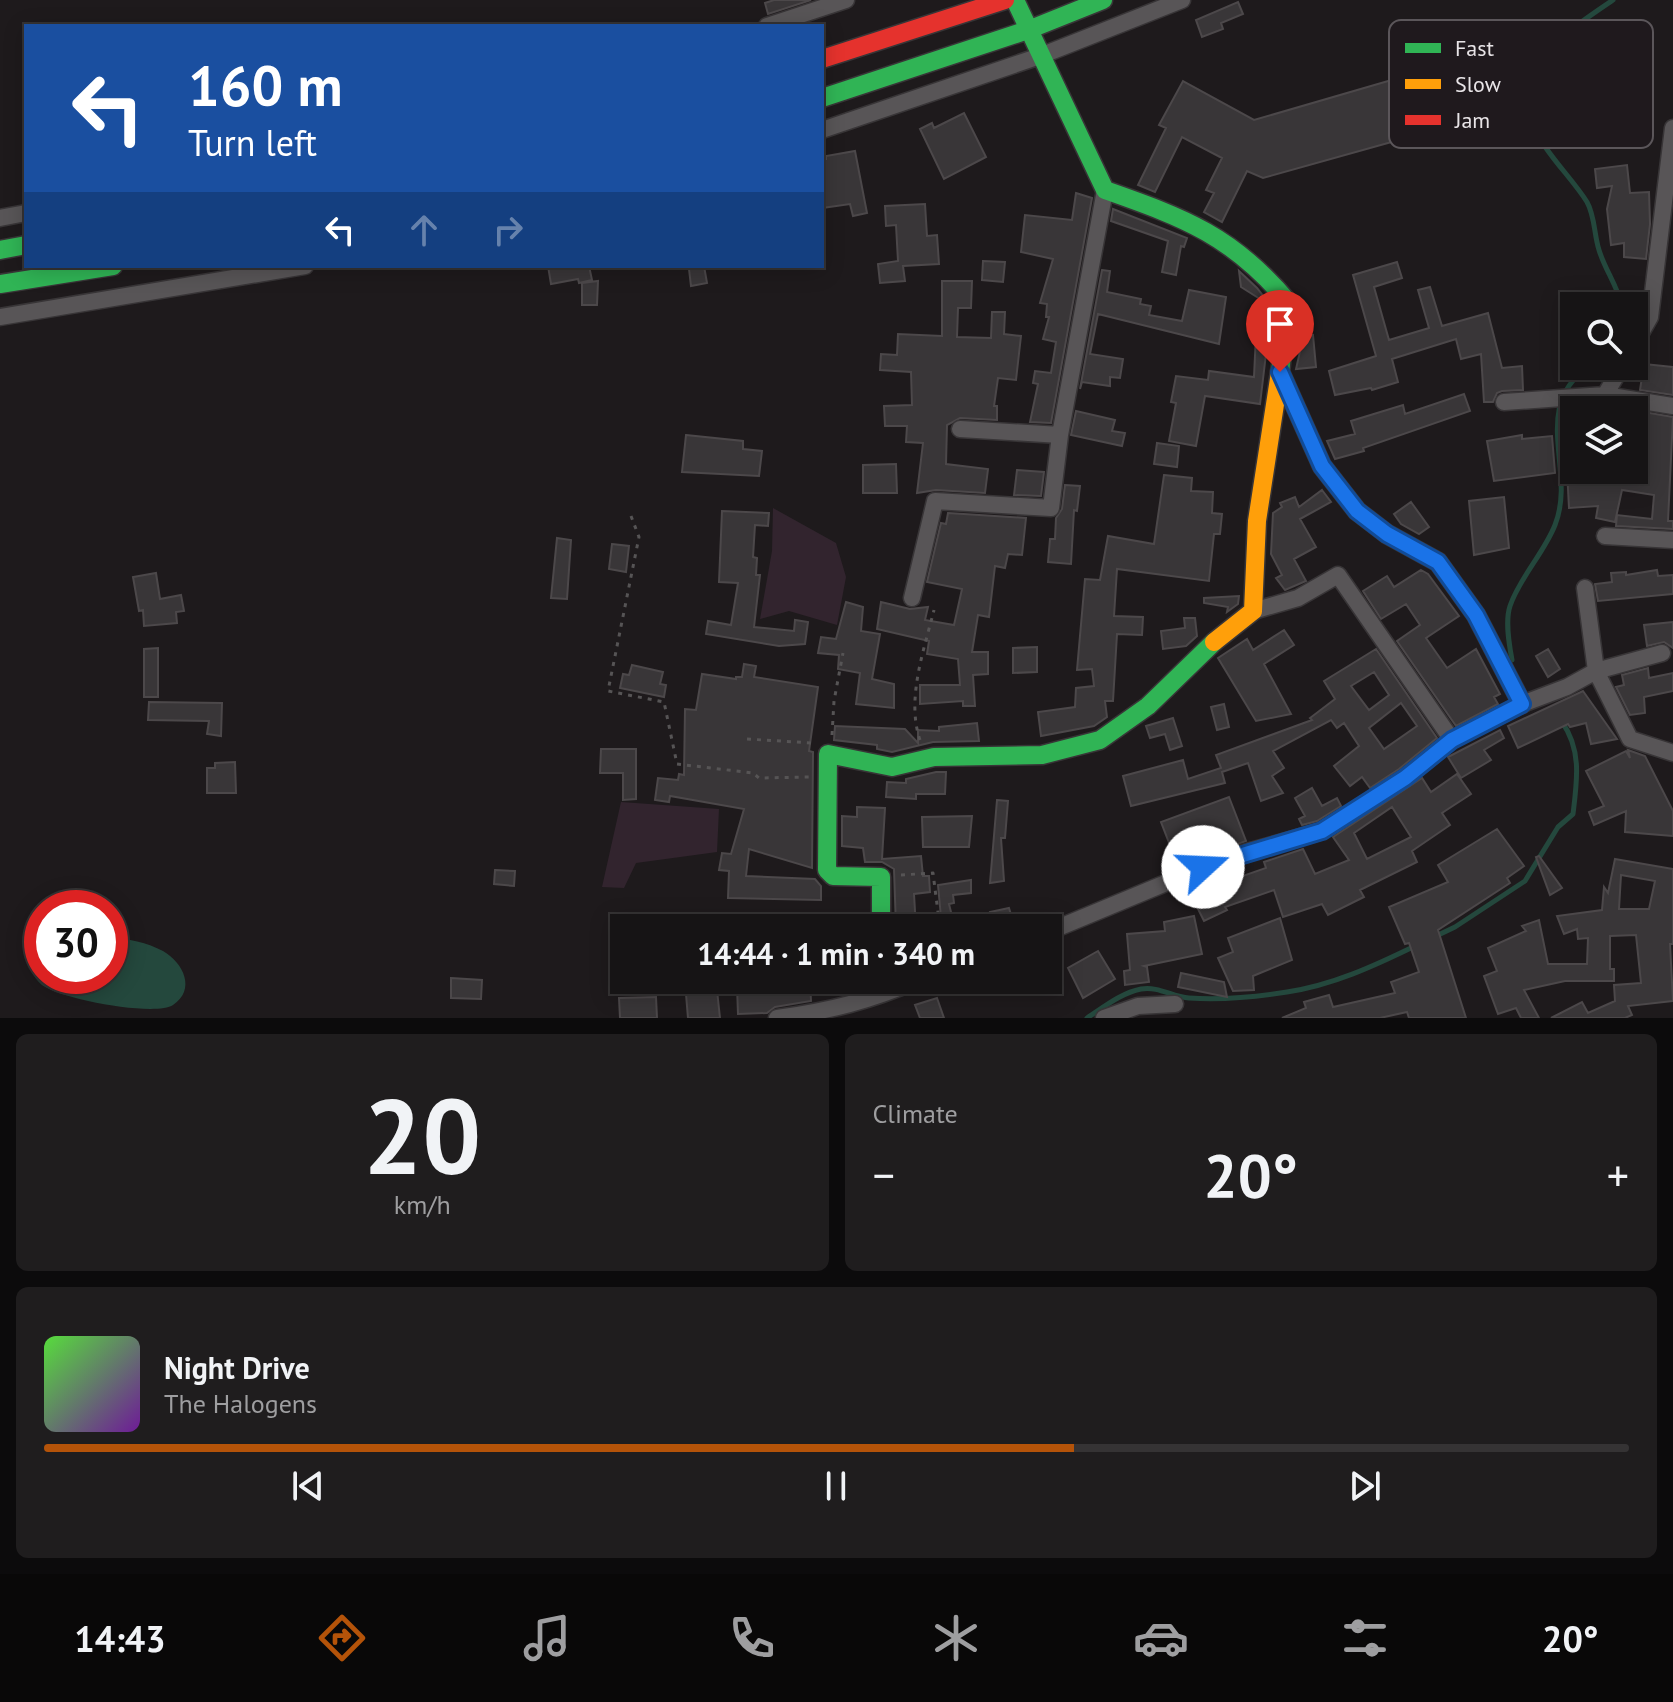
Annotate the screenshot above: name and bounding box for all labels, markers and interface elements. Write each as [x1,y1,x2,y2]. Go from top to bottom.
legend [1389,20,1653,148]
text: Fast [1455,34,1495,62]
text: 160 m [188,49,343,121]
icon: left [56,56,160,160]
text: Slow [1455,70,1501,98]
text: Jam [1454,106,1490,134]
text: Turn left [188,119,317,166]
icon: left [318,208,362,252]
icon: ahead [402,208,446,252]
icon: right [486,208,530,252]
pin [1246,290,1314,372]
map controls [1560,292,1648,484]
button: search [1560,292,1648,380]
icon: arrive [1258,302,1302,346]
button: layers [1560,396,1648,484]
position arrow [1161,825,1245,909]
speed limit sign: 30 [24,890,128,994]
text: 14:44 · 1 min · 340 m [697,934,975,973]
text: 20 [363,1068,481,1203]
text: Climate [873,1097,958,1130]
text: 20° [1204,1136,1298,1214]
text: − [873,1146,895,1203]
text: + [1607,1146,1629,1203]
text: km/h [394,1188,451,1221]
text: Night Drive [164,1348,310,1387]
text: The Halogens [164,1387,317,1420]
icon: previous [286,1464,330,1508]
icon: pause [814,1464,858,1508]
icon: next [1343,1464,1387,1508]
icon: directions [314,1610,370,1666]
icon: music [519,1610,575,1666]
icon: phone [724,1610,780,1666]
icon: climate [928,1610,984,1666]
icon: car [1133,1610,1189,1666]
icon: filters [1337,1610,1393,1666]
text: 14:43 [74,1615,166,1662]
text: 20° [1542,1615,1599,1662]

